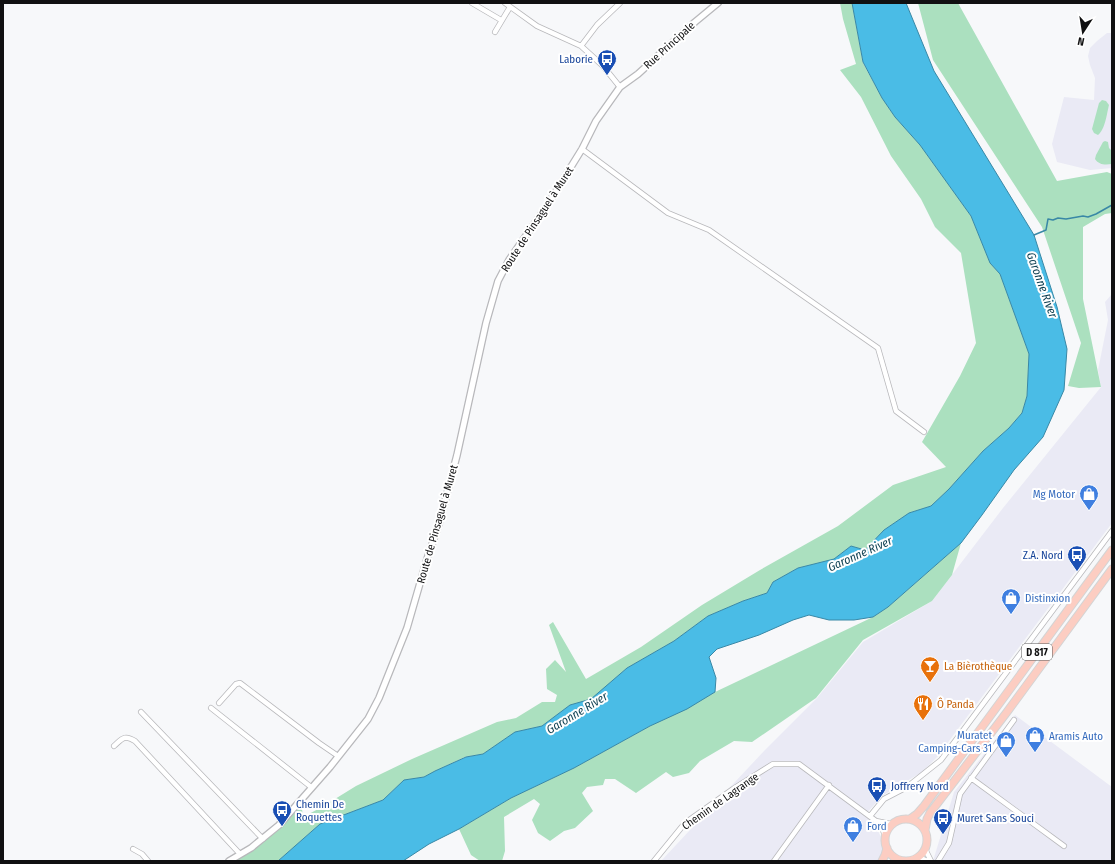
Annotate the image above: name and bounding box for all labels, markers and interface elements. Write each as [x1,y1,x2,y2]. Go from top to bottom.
north arrow [1063,12,1103,52]
street label: Rue Principale [641,19,698,72]
text: N [1076,34,1086,48]
bus stop icon: Laborie [596,48,618,76]
place label: Laborie [559,53,593,66]
street label: Route de Pinsaguel à Muret [499,164,577,274]
water label: Garonne River [1024,250,1061,321]
street label: Route de Pinsaguel à Muret [414,463,461,585]
shop icon: Mg Motor [1078,483,1100,511]
place label: Mg Motor [1033,488,1075,501]
water label: Garonne River [826,533,895,574]
bus stop icon: Z.A. Nord [1066,544,1088,572]
place label: Z.A. Nord [1023,549,1063,562]
shop icon: Distinxion [1000,587,1022,615]
place label: Distinxion [1025,592,1070,605]
road number: D 817 [1022,644,1052,660]
bar icon: La Bièrothèque [919,655,941,683]
place label: La Bièrothèque [944,660,1012,673]
water label: Garonne River [544,689,611,737]
restaurant icon: Ô Panda [912,693,934,721]
place label: Ô Panda [937,697,974,711]
shop icon: Aramis Auto [1024,725,1046,753]
place label: Muratet Camping-Cars 31 [918,729,992,755]
shop icon: Muratet Camping-Cars 31 [995,730,1017,758]
place label: Aramis Auto [1049,730,1103,743]
street label: Chemin de Lagrange [679,770,761,833]
bus stop icon: Joffrery Nord [866,775,888,803]
place label: Joffrery Nord [891,780,949,793]
place label: Chemin De Roquettes [296,798,344,824]
bus stop icon: Chemin De Roquettes [271,799,293,827]
bus stop icon: Muret Sans Souci [932,807,954,835]
place label: Muret Sans Souci [957,812,1034,825]
shop icon: Ford [842,815,864,843]
place label: Ford [867,820,887,833]

